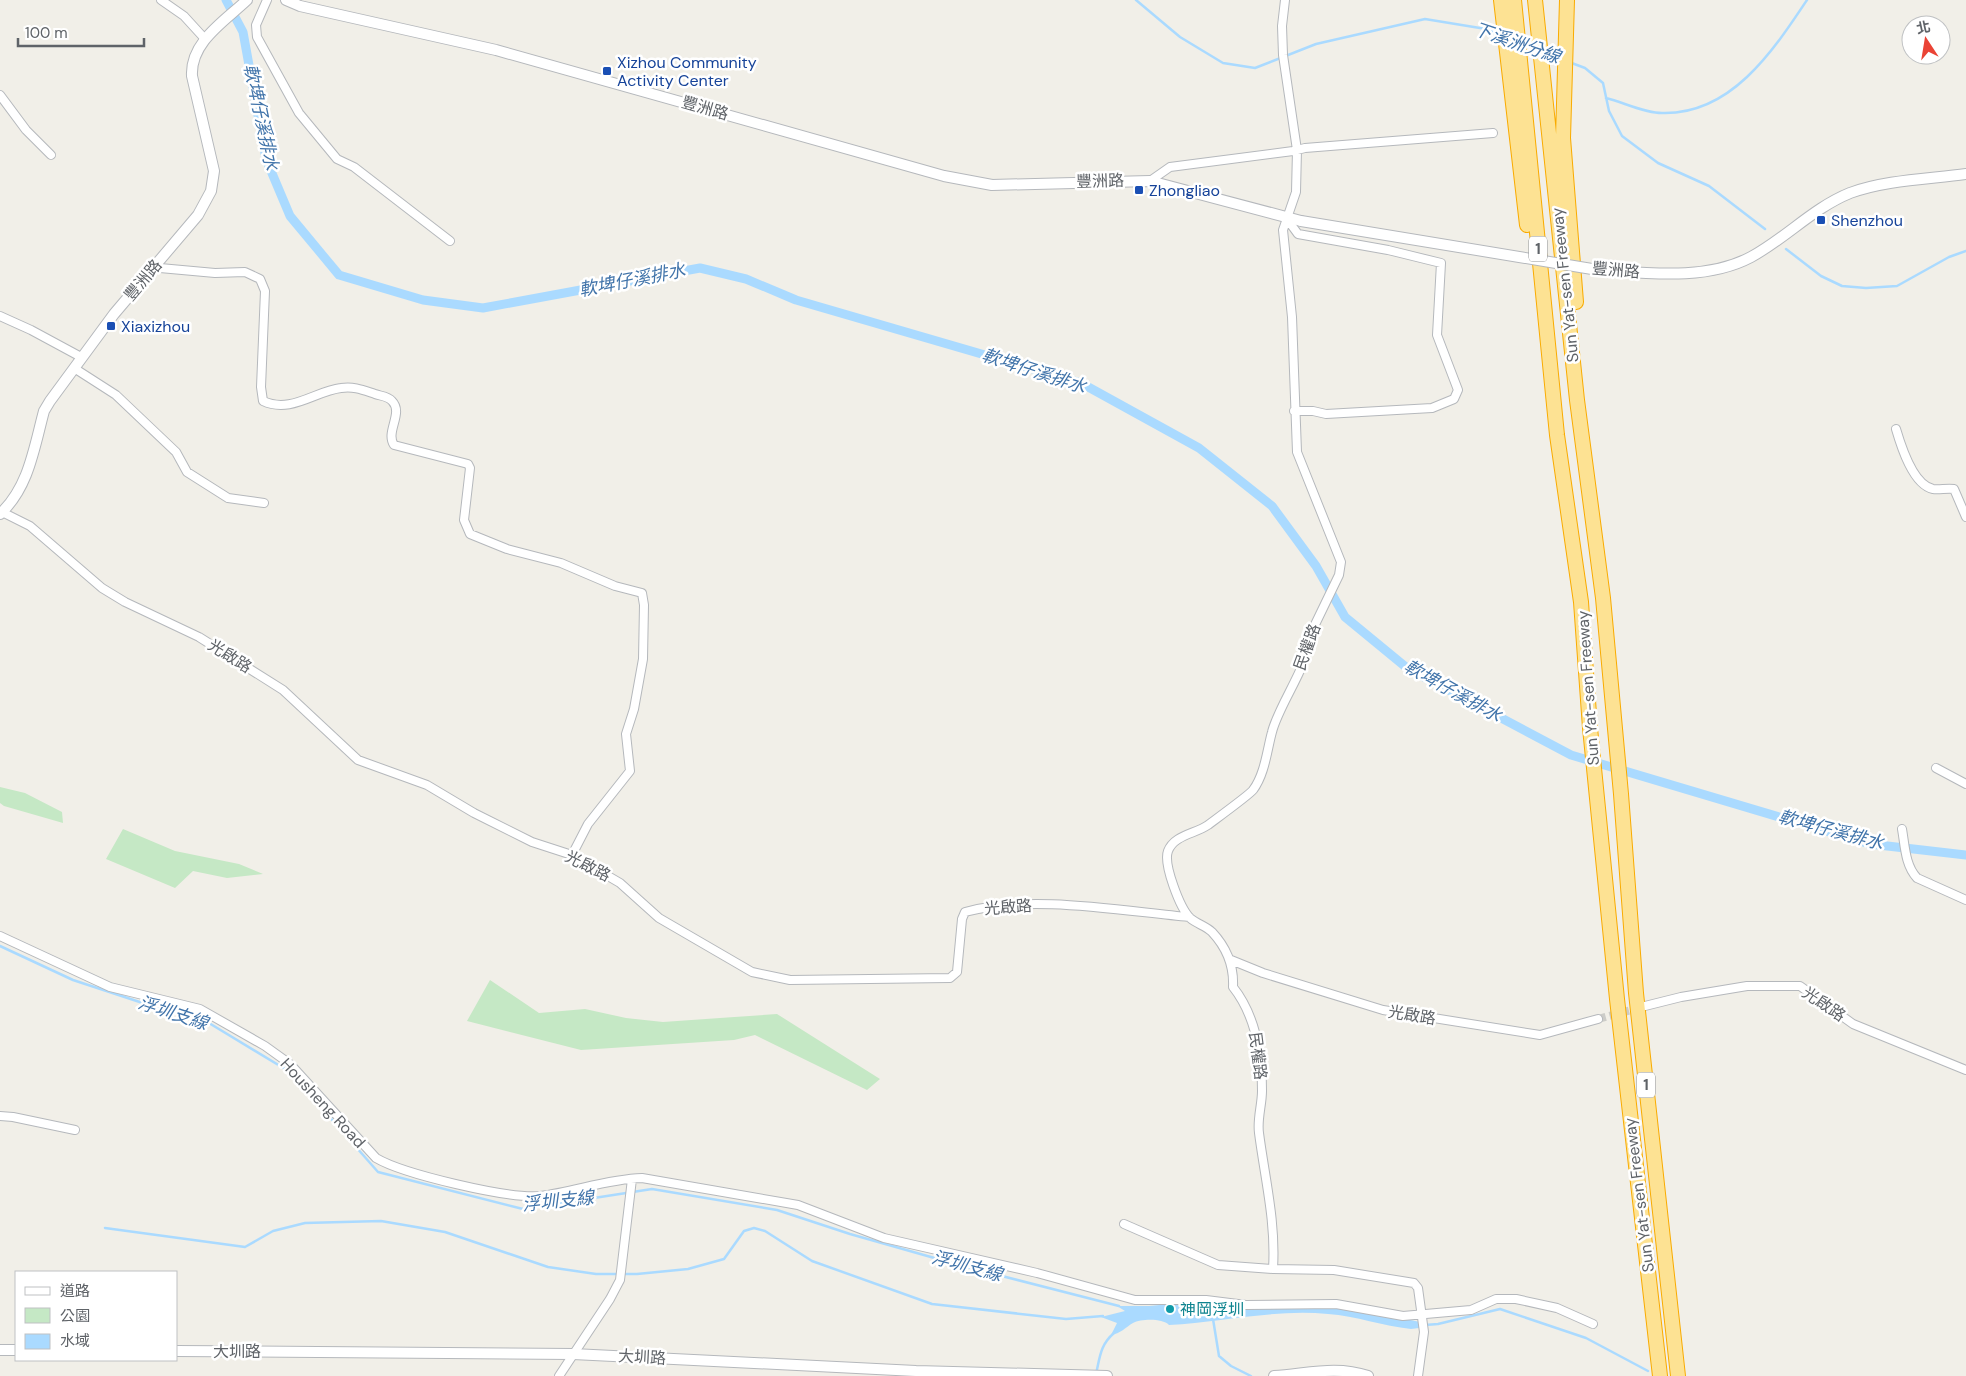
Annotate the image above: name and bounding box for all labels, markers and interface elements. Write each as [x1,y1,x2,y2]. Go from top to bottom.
scale bar [18,15,144,47]
north arrow [1901,15,1951,65]
water label: 下溪洲分線 [1471,17,1565,70]
text: 北 [1915,17,1932,38]
text: 100 m [25,23,68,43]
place label: Xizhou Community Activity Center [617,52,757,91]
water label: 軟埤仔溪排水 [238,62,284,173]
marker: Xizhou Community Activity Center [601,65,613,77]
street label: 豐洲路 [679,91,731,125]
street label: 豐洲路 [1076,170,1124,192]
place label: Zhongliao [1149,180,1220,201]
marker: Zhongliao [1133,184,1145,196]
street label: Sun Yat-sen Freeway [1546,207,1584,363]
place label: Shenzhou [1831,210,1903,231]
marker: Shenzhou [1815,214,1827,226]
road number: 1 [1529,236,1547,262]
street label: 豐洲路 [120,255,166,305]
street label: 豐洲路 [1591,257,1641,283]
water label: 軟埤仔溪排水 [577,258,688,302]
place label: Xiaxizhou [121,316,190,337]
marker: Xiaxizhou [105,320,117,332]
water label: 軟埤仔溪排水 [979,343,1090,399]
street label: Sun Yat-sen Freeway [1572,610,1604,766]
street label: 民權路 [1289,621,1325,673]
street label: 光啟路 [204,634,256,678]
water label: 軟埤仔溪排水 [1400,654,1507,728]
water label: 軟埤仔溪排水 [1776,804,1887,856]
street label: 光啟路 [562,846,614,886]
street label: 光啟路 [983,895,1033,919]
street label: 光啟路 [1798,982,1850,1026]
water label: 浮圳支線 [135,990,213,1036]
street label: 光啟路 [1387,1001,1437,1029]
street label: 民權路 [1245,1031,1271,1081]
street label: Housheng Road [276,1054,370,1152]
road number: 1 [1637,1072,1655,1098]
street label: Sun Yat-sen Freeway [1619,1117,1659,1273]
water label: 浮圳支線 [521,1185,597,1217]
water label: 浮圳支線 [929,1245,1007,1287]
legend [15,1271,178,1361]
text: 道路 [60,1281,90,1301]
place label: 神岡浮圳 [1180,1299,1244,1320]
marker: 神岡浮圳 [1164,1303,1176,1315]
text: 公園 [60,1306,90,1326]
text: 水域 [60,1331,90,1351]
street label: 大圳路 [213,1341,261,1362]
street label: 大圳路 [617,1345,667,1369]

